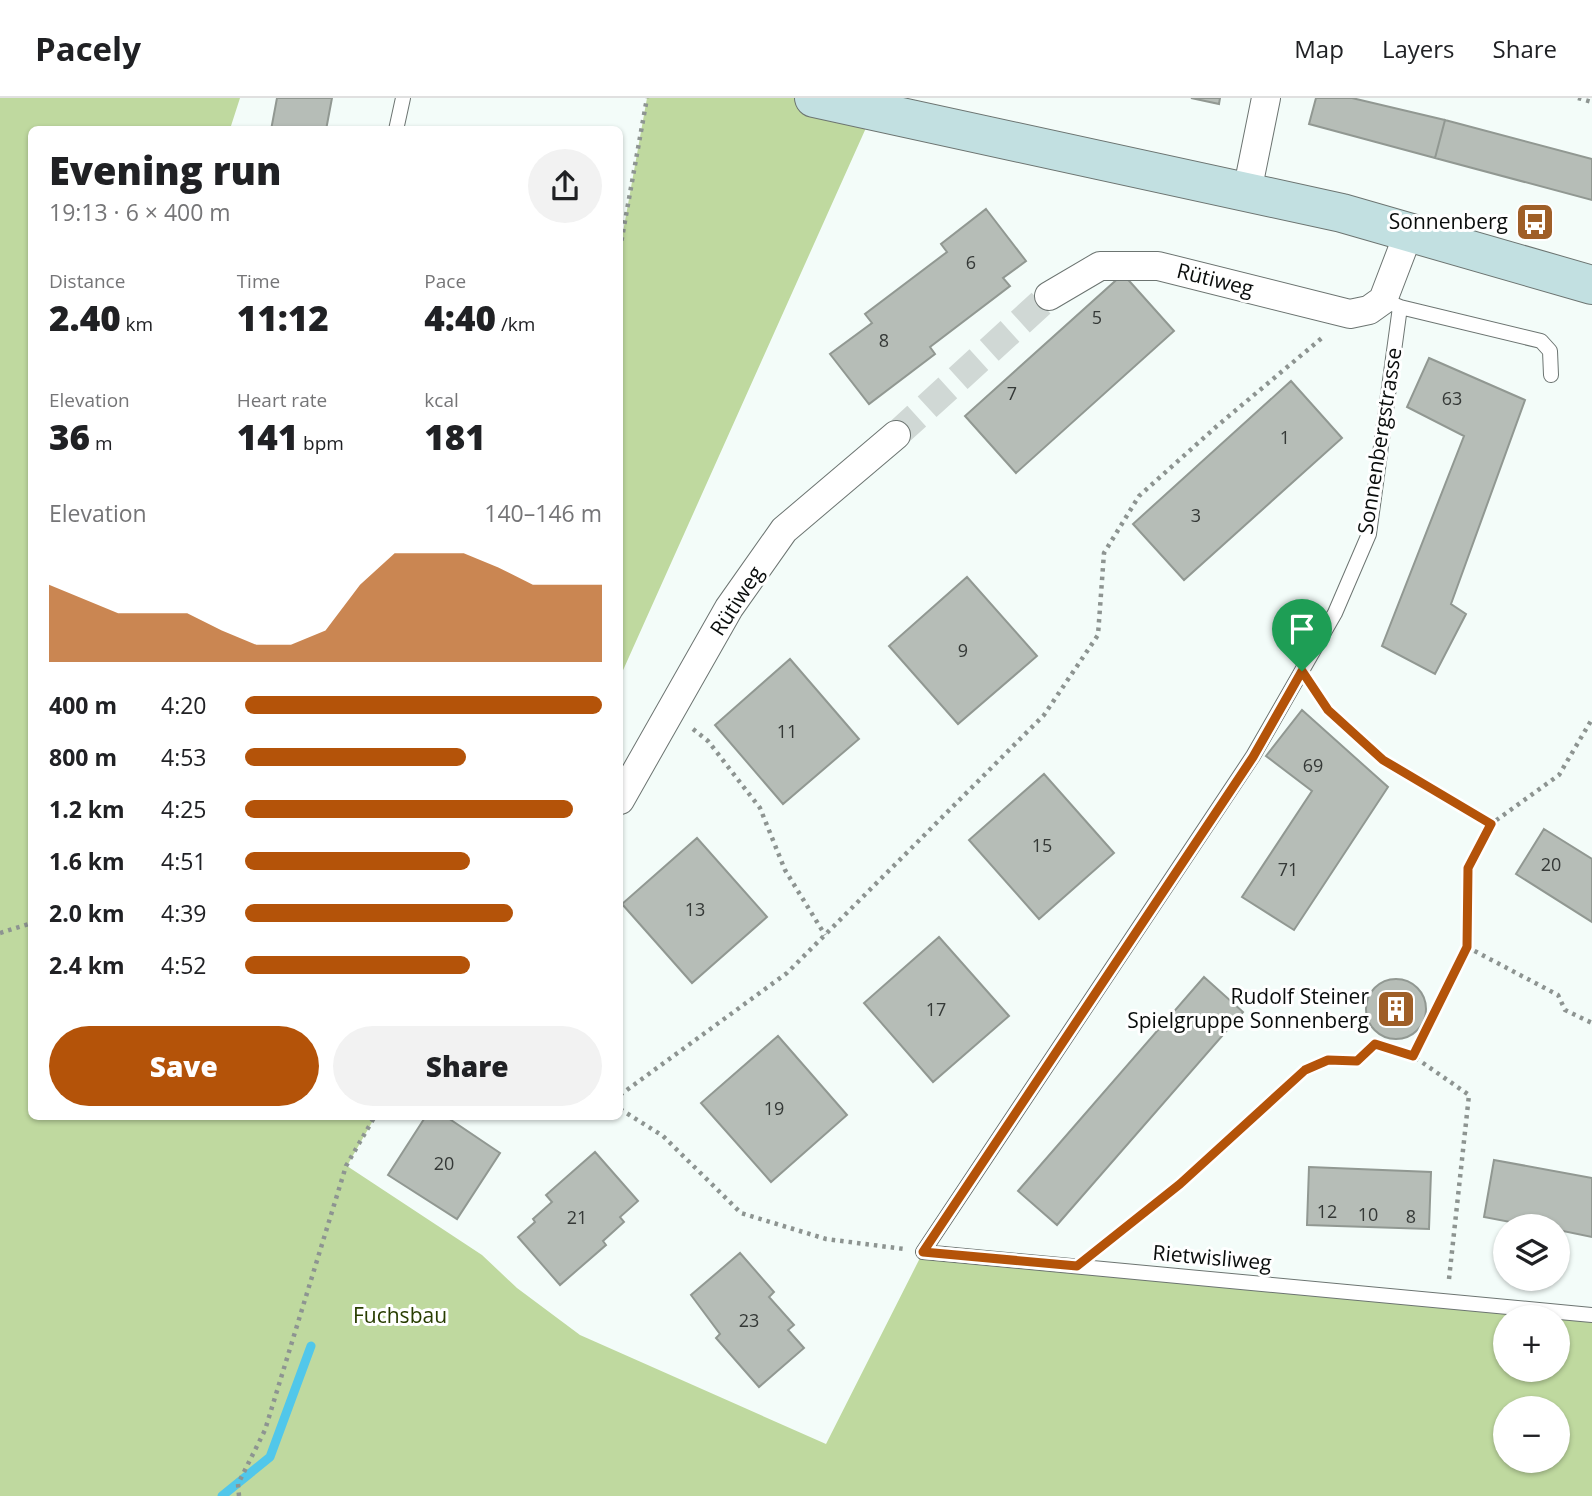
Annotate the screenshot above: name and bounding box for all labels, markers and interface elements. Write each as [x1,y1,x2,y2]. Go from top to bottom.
text: Pacely [35,26,141,71]
text: Map [1294,32,1344,65]
text: Layers [1382,32,1455,65]
text: Share [1493,32,1557,65]
text: Evening run [49,144,281,196]
button: share [528,149,602,223]
text: 19:13 · 6 × 400 m [49,196,231,228]
bus stop icon: Sonnenberg [1514,201,1556,243]
place label: Sonnenberg [1389,207,1508,235]
house number: 6 [966,250,976,274]
street label: Rütiweg [1174,256,1257,302]
text: Distance [49,268,125,294]
text: Time [237,268,280,294]
text: Pace [424,268,466,294]
text: 2.40 [49,294,121,341]
text: 11:12 [237,294,329,341]
text: 4:40 [424,294,496,341]
house number: 5 [1092,305,1102,329]
text: km [121,311,153,337]
text: /km [496,311,535,337]
house number: 8 [879,328,889,352]
street label: Sonnenbergstrasse [1350,345,1408,536]
house number: 7 [1007,381,1017,405]
house number: 63 [1442,386,1462,410]
text: Elevation [49,387,130,413]
text: Heart rate [237,387,327,413]
text: kcal [424,387,459,413]
text: 36 [49,413,90,460]
text: 141 [237,413,298,460]
text: 181 [424,413,486,460]
house number: 1 [1280,425,1290,449]
text: m [90,430,113,456]
text: bpm [298,430,344,456]
text: Elevation [49,497,147,529]
text: 140–146 m [484,497,602,529]
house number: 3 [1191,503,1201,527]
street label: Rütiweg [703,560,769,641]
pin [1272,599,1332,671]
icon: arrive [1283,610,1321,648]
house number: 9 [958,638,968,662]
text: 400 m [49,689,117,721]
text: 4:20 [161,689,207,721]
house number: 11 [777,719,797,743]
text: 800 m [49,741,117,773]
text: 4:53 [161,741,207,773]
house number: 69 [1303,753,1323,777]
text: 1.2 km [49,793,125,825]
text: 4:25 [161,793,207,825]
house number: 15 [1032,833,1052,857]
text: 1.6 km [49,845,125,877]
text: 4:51 [161,845,207,877]
house number: 20 [1541,852,1561,876]
house number: 71 [1278,857,1298,881]
text: 2.0 km [49,897,125,929]
text: 4:39 [161,897,207,929]
house number: 13 [685,897,705,921]
text: 2.4 km [49,949,125,981]
text: 4:52 [161,949,207,981]
place label: Rudolf Steiner Spielgruppe Sonnenberg [1127,982,1369,1034]
building icon: Rudolf Steiner Spielgruppe Sonnenberg [1375,988,1417,1030]
house number: 17 [926,997,946,1021]
button: Save [49,1026,319,1106]
button: Share [333,1026,602,1106]
house number: 19 [764,1096,784,1120]
house number: 20 [434,1151,454,1175]
house number: 12 [1317,1199,1337,1223]
house number: 10 [1358,1202,1378,1226]
house number: 8 [1406,1204,1416,1228]
house number: 21 [567,1205,587,1229]
map controls [1493,1214,1570,1473]
button: layers [1493,1214,1570,1291]
street label: Rietwisliweg [1151,1238,1273,1276]
park label: Fuchsbau [353,1301,447,1329]
button: + [1493,1305,1570,1382]
house number: 23 [739,1308,759,1332]
button: − [1493,1396,1570,1473]

